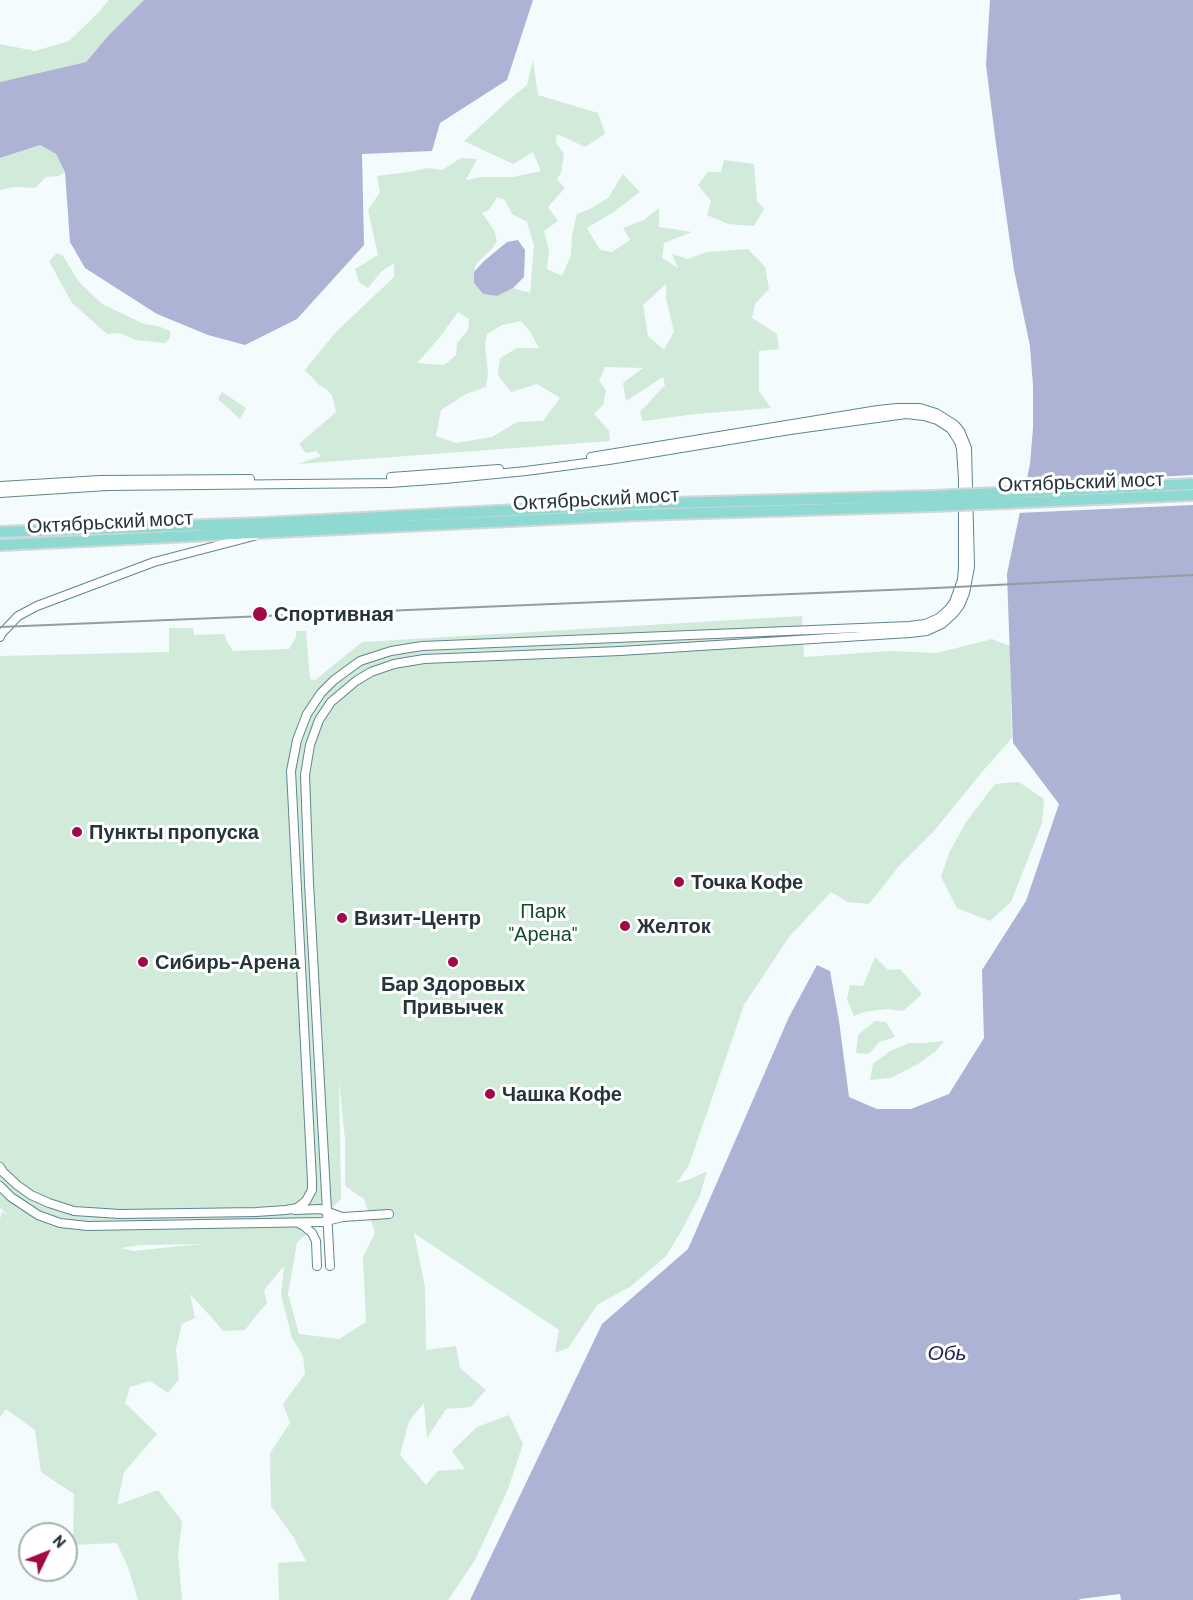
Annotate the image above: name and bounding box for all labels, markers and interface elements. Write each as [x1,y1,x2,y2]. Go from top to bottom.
street label: Октябрьский мост [997,467,1165,497]
street label: Октябрьский мост [512,483,680,515]
street label: Октябрьский мост [26,506,194,538]
place label: Спортивная [274,602,394,626]
marker: Спортивная [251,605,269,623]
place label: Пункты пропуска [89,820,259,844]
marker: Пункты пропуска [70,825,84,839]
place label: Точка Кофе [691,870,803,894]
marker: Точка Кофе [672,875,686,889]
park label: Парк "Арена" [509,899,577,946]
place label: Визит-Центр [354,906,481,930]
marker: Визит-Центр [335,911,349,925]
place label: Желток [637,914,711,938]
marker: Желток [618,919,632,933]
place label: Сибирь-Арена [155,950,300,974]
marker: Сибирь-Арена [136,955,150,969]
marker: Бар Здоровых Привычек [446,955,460,969]
place label: Бар Здоровых Привычек [381,972,525,1019]
place label: Чашка Кофе [502,1082,622,1106]
marker: Чашка Кофе [483,1087,497,1101]
water label: Обь [927,1340,967,1366]
north arrow [18,1522,78,1582]
text: N [49,1530,71,1551]

